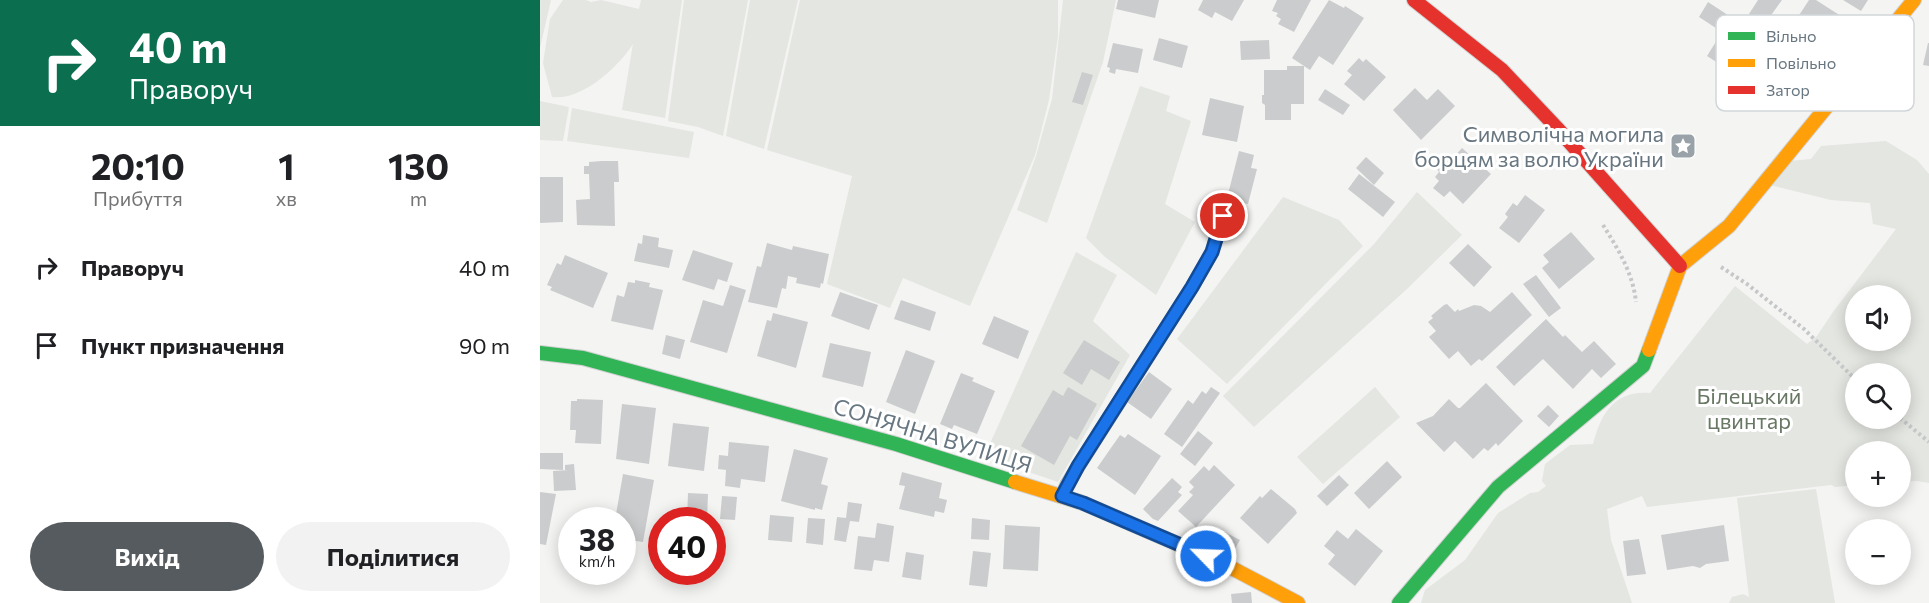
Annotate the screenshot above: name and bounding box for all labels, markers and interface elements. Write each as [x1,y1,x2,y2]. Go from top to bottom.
legend [1716,15,1914,111]
text: 40 m [129,20,227,72]
icon: right [30,24,108,102]
text: Вільно [1766,26,1817,45]
text: Повільно [1766,53,1836,72]
text: Праворуч [129,72,253,105]
text: Затор [1766,80,1810,99]
place label: Символічна могила борцям за волю України [1414,120,1664,172]
place icon: Символічна могила борцям за волю України [1668,131,1698,161]
text: 20:10 [91,143,185,187]
text: 1 [278,143,295,187]
text: 130 [388,143,449,187]
text: Прибуття [93,186,183,210]
text: хв [276,186,297,210]
text: m [410,186,427,210]
pin [1197,190,1248,241]
icon: arrive [1206,199,1239,232]
icon: right [30,251,63,284]
text: Праворуч [81,254,184,281]
text: 40 m [459,254,510,281]
map controls [1845,285,1911,585]
button: sound [1845,285,1911,351]
icon: arrive [30,329,63,362]
text: Пункт призначення [81,332,284,359]
text: 90 m [459,332,510,359]
button: search [1845,363,1911,429]
park label: Білецький цвинтар [1697,382,1801,434]
street label: СОНЯЧНА ВУЛИЦЯ [830,392,1036,478]
button: + [1845,441,1911,507]
speed limit sign: 40 [648,507,726,585]
button: − [1845,519,1911,585]
text: 38 [579,520,615,557]
button: Вихід [30,522,264,591]
button: Поділитися [276,522,510,591]
position arrow [1174,524,1238,588]
text: km/h [579,552,615,570]

